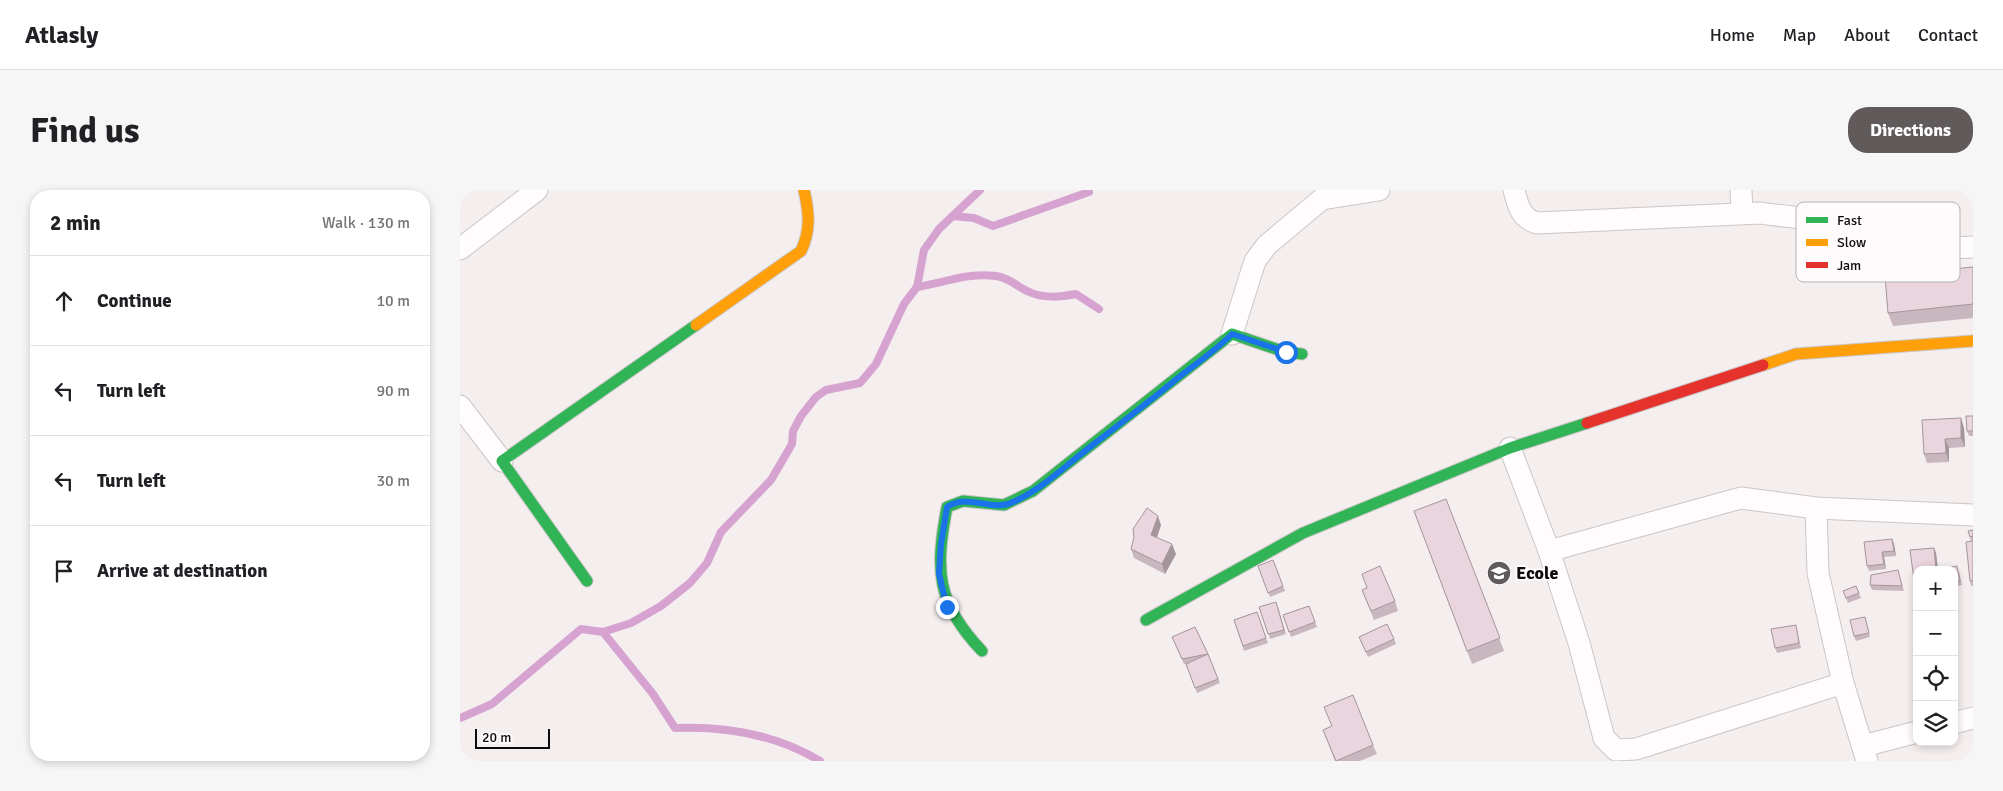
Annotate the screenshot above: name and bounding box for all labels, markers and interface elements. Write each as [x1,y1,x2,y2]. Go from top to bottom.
text: Atlasly [25,20,98,50]
text: Home [1710,24,1755,46]
text: Map [1783,24,1816,46]
text: About [1844,24,1890,46]
text: Contact [1918,24,1978,46]
button: Directions [1848,107,1973,153]
text: Find us [30,109,140,152]
legend [1796,202,1960,282]
text: 2 min [50,210,101,236]
text: Fast [1837,212,1862,229]
text: Walk · 130 m [322,213,410,233]
text: Slow [1837,234,1866,251]
text: Jam [1837,257,1861,274]
icon: ahead [50,287,78,315]
text: Continue [97,289,172,313]
text: 10 m [376,291,410,311]
route start [1275,341,1298,364]
icon: left [50,377,78,405]
text: Turn left [97,379,166,403]
text: 90 m [376,381,410,401]
icon: left [50,467,78,495]
text: Turn left [97,469,166,493]
text: 30 m [376,471,410,491]
icon: arrive [50,557,78,585]
text: Arrive at destination [97,559,268,583]
school or university icon: Ecole [1486,560,1512,586]
place label: Ecole [1516,562,1558,584]
map controls [1913,566,1958,746]
button: + [1913,566,1958,611]
route end [936,596,959,619]
button: − [1913,611,1958,656]
button: locate [1913,656,1958,701]
button: layers [1913,701,1958,746]
scale bar [475,726,550,749]
text: 20 m [482,729,511,746]

